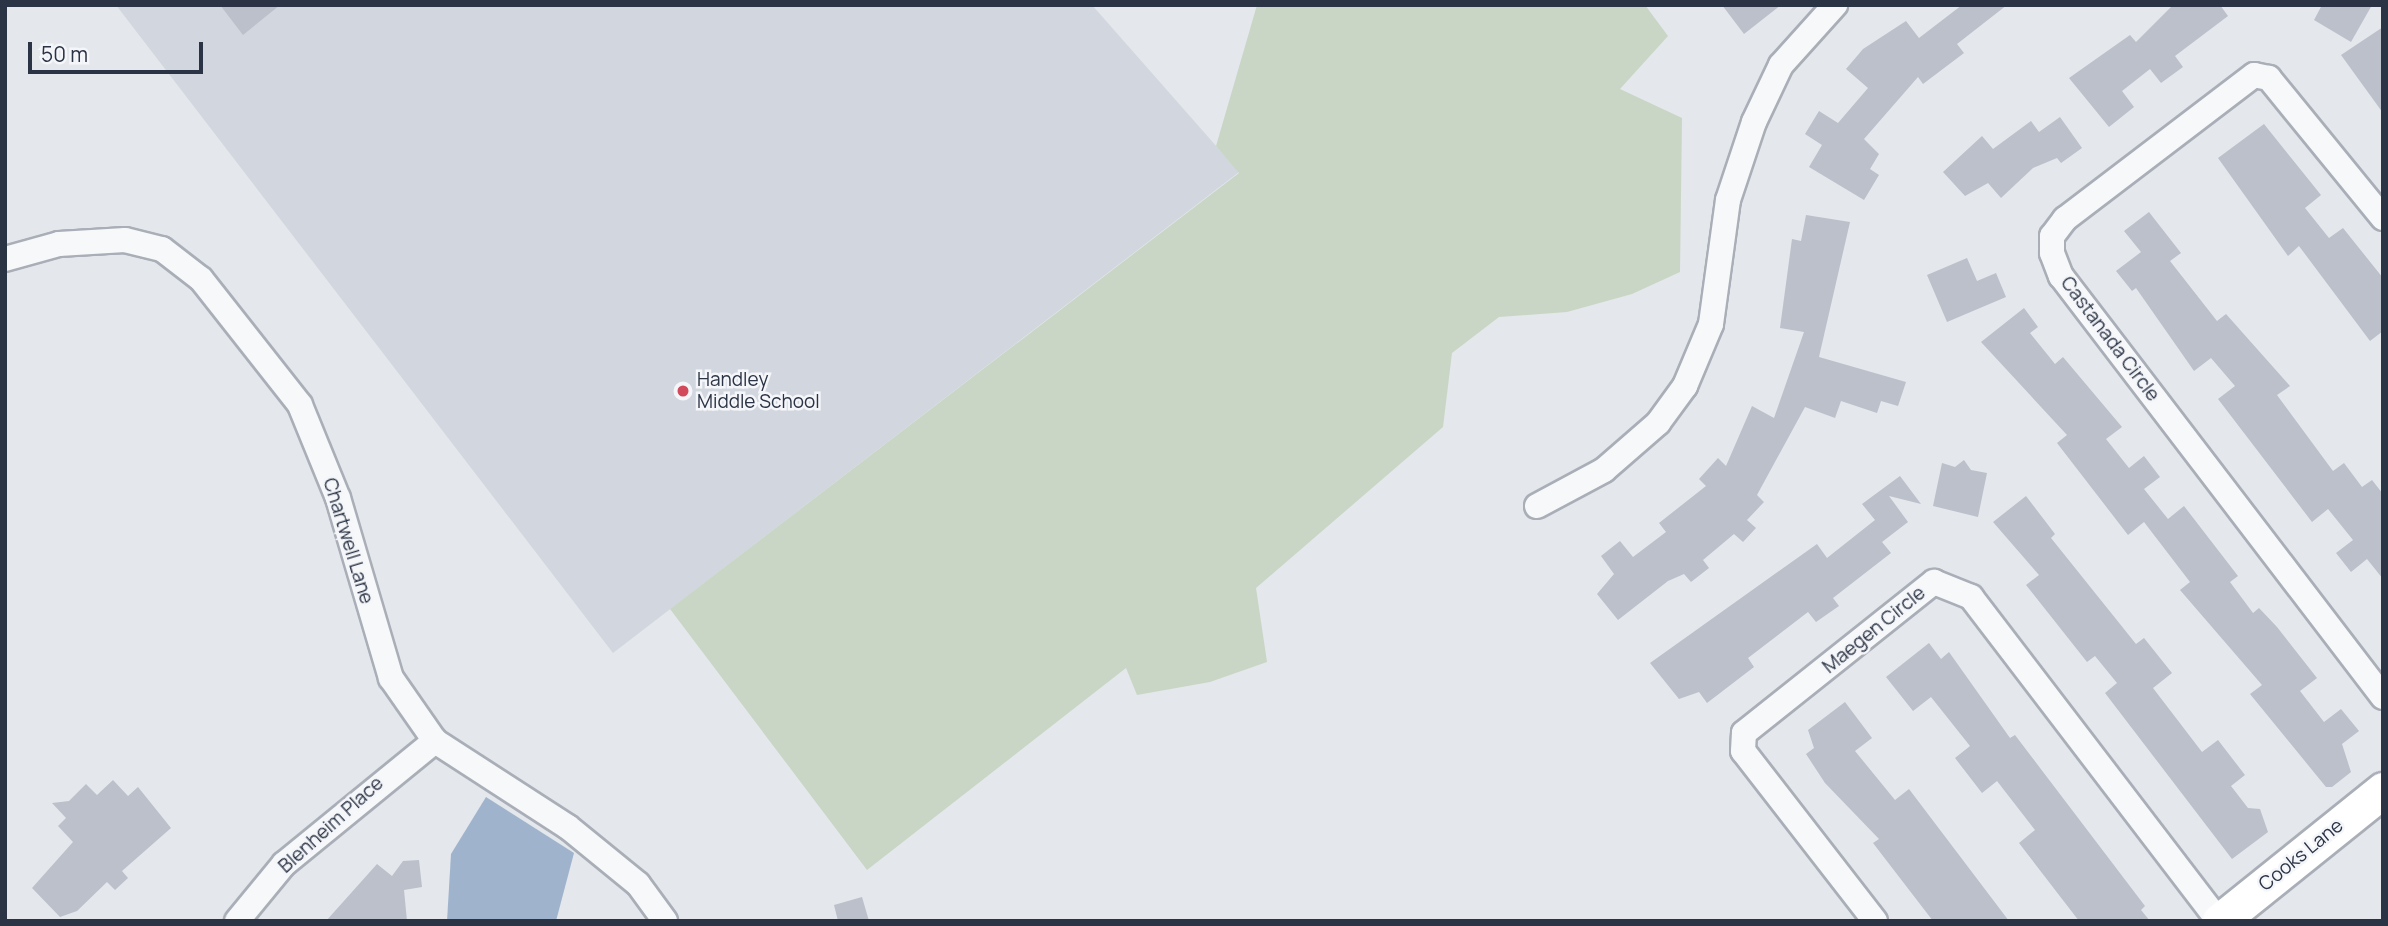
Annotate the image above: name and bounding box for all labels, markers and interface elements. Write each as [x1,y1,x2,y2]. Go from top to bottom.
scale bar [32,28,206,72]
text: 50 m [41,40,88,68]
street label: Castanada Circle [2056,272,2164,406]
place label: Handley Middle School [697,369,820,413]
marker: Handley Middle School [675,383,691,399]
street label: Chartwell Lane [318,475,378,607]
street label: Maegen Circle [1818,582,1930,678]
street label: Blenheim Place [274,772,388,878]
street label: Cooks Lane [2254,814,2348,896]

